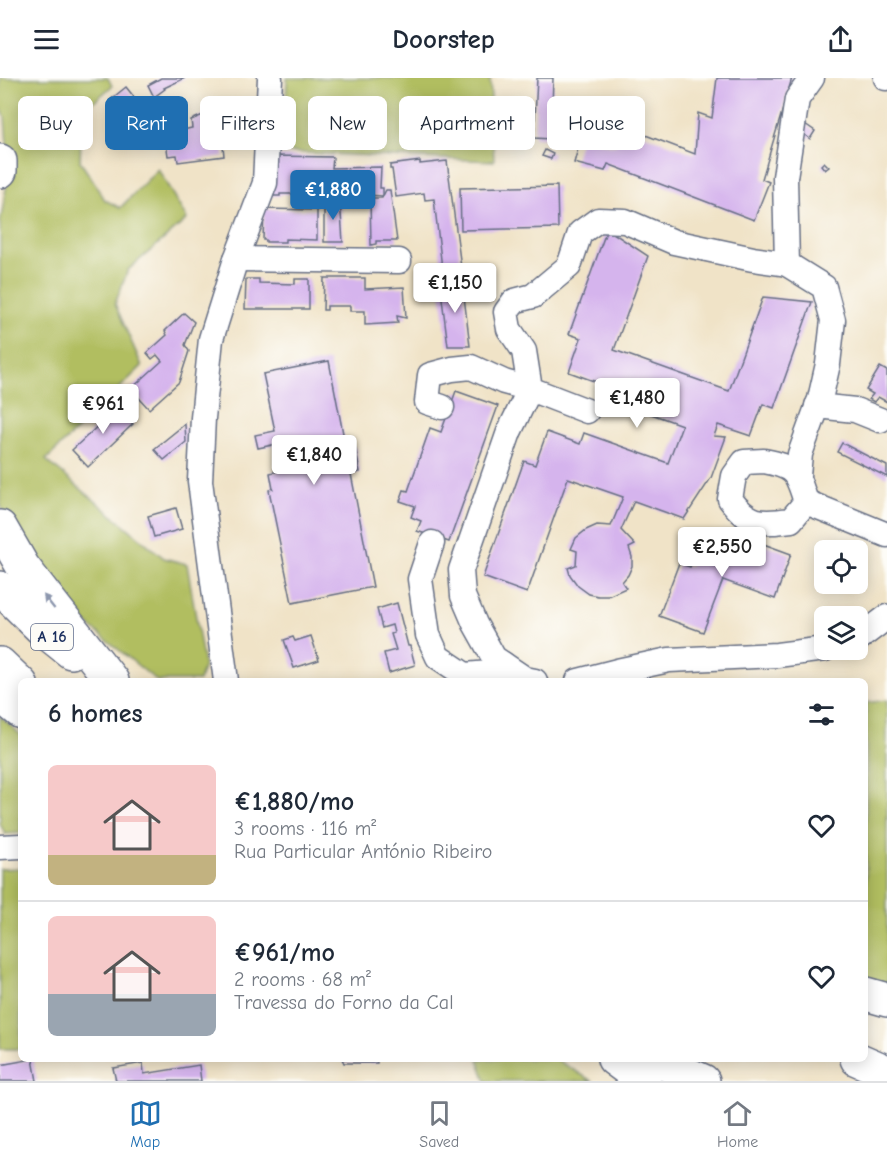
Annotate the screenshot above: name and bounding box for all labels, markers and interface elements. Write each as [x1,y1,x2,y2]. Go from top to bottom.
icon: menu [30,23,63,56]
icon: share [824,23,857,56]
text: Doorstep [392,24,495,55]
chip: Buy [18,96,93,150]
chip: Rent [105,96,188,150]
chip: Filters [200,96,296,150]
chip: New [308,96,387,150]
chip: Apartment [399,96,535,150]
chip: House [547,96,645,150]
pin: €1,880 [284,170,382,221]
text: €1,880 [304,178,362,201]
pin: €1,150 [406,263,504,314]
text: €1,150 [427,271,483,294]
pin: €1,480 [588,378,686,429]
pin: €961 [67,384,139,435]
text: €1,480 [609,386,665,409]
text: €961 [82,392,124,415]
pin: €1,840 [265,435,363,486]
text: €1,840 [286,443,342,466]
pin: €2,550 [673,527,771,578]
text: €2,550 [692,535,752,558]
map controls [814,540,868,660]
button: locate [814,540,868,594]
one-way arrow [44,595,56,610]
button: layers [814,606,868,660]
road number: A 16 [31,624,73,650]
icon: filters [805,698,838,731]
text: 6 homes [48,699,143,729]
text: €1,880/mo [234,787,354,817]
icon: home [96,789,168,861]
icon: heart [805,809,838,842]
text: 3 rooms · 116 m² [234,817,376,840]
text: Rua Particular António Ribeiro [234,840,492,863]
text: €961/mo [234,938,335,968]
icon: home [96,940,168,1012]
icon: heart [805,960,838,993]
text: 2 rooms · 68 m² [234,968,371,991]
text: Travessa do Forno da Cal [234,991,454,1014]
tab: Map [129,1097,162,1151]
tab: Saved [419,1097,459,1151]
tab: Home [717,1097,758,1151]

